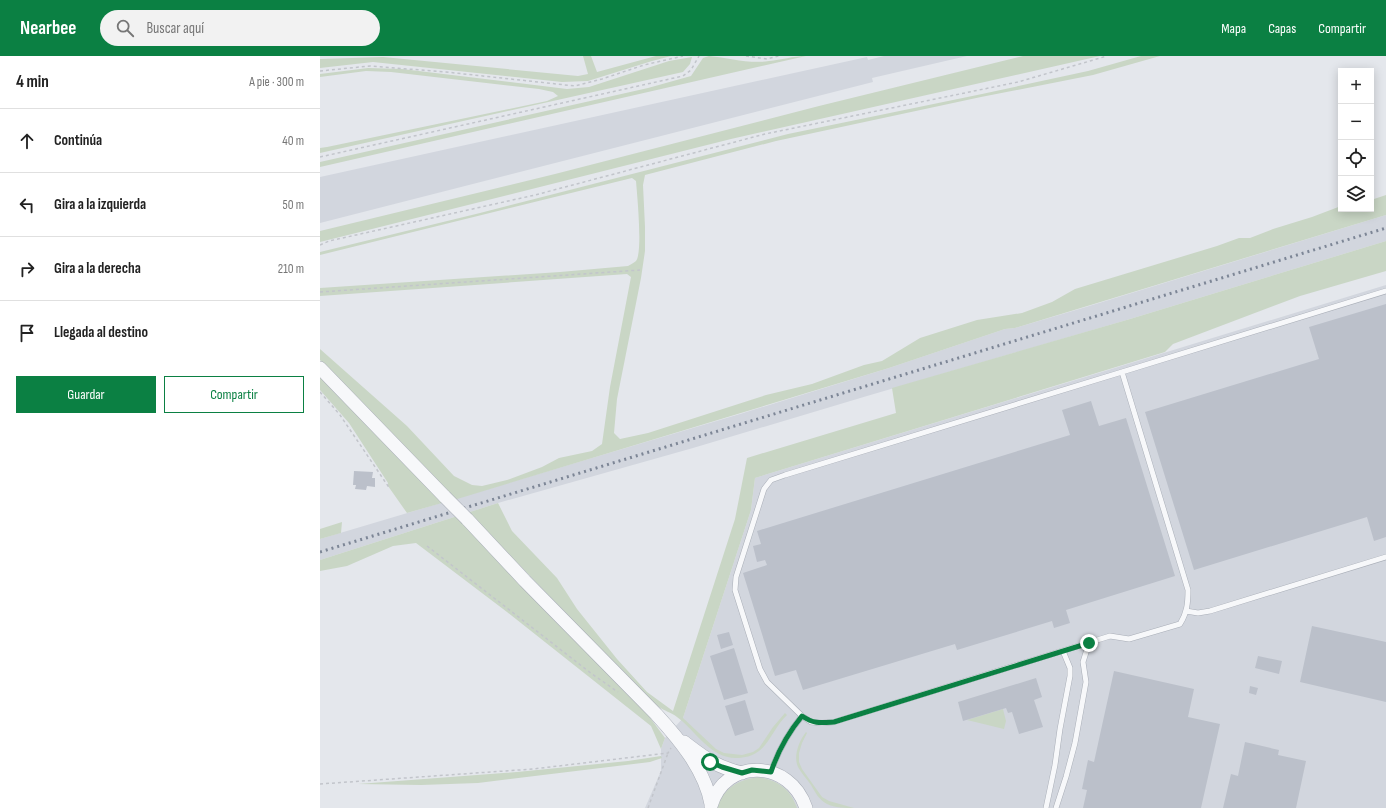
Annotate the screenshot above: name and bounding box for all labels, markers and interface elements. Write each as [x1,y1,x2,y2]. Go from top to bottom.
search box [100,10,380,46]
text: Nearbee [20,17,76,40]
icon: search [114,17,136,39]
text: Buscar aquí [146,19,204,38]
text: Mapa [1221,20,1246,37]
text: Capas [1268,20,1296,37]
text: Compartir [1318,20,1366,37]
map controls [1338,68,1374,212]
button: + [1338,68,1374,104]
text: 4 min [16,72,49,92]
text: A pie · 300 m [249,74,304,90]
button: − [1338,104,1374,140]
icon: ahead [16,130,38,152]
text: Continúa [54,131,102,150]
text: 40 m [282,133,304,149]
button: locate [1338,140,1374,176]
button: layers [1338,176,1374,212]
icon: left [16,194,38,216]
text: Gira a la izquierda [54,195,146,214]
text: 50 m [283,197,304,213]
icon: right [16,258,38,280]
text: Gira a la derecha [54,259,141,278]
text: 210 m [278,261,304,277]
icon: arrive [16,322,38,344]
text: Llegada al destino [54,323,148,342]
button: Guardar [16,376,156,413]
button: Compartir [164,376,304,413]
route end [1080,634,1098,652]
route start [701,753,719,771]

